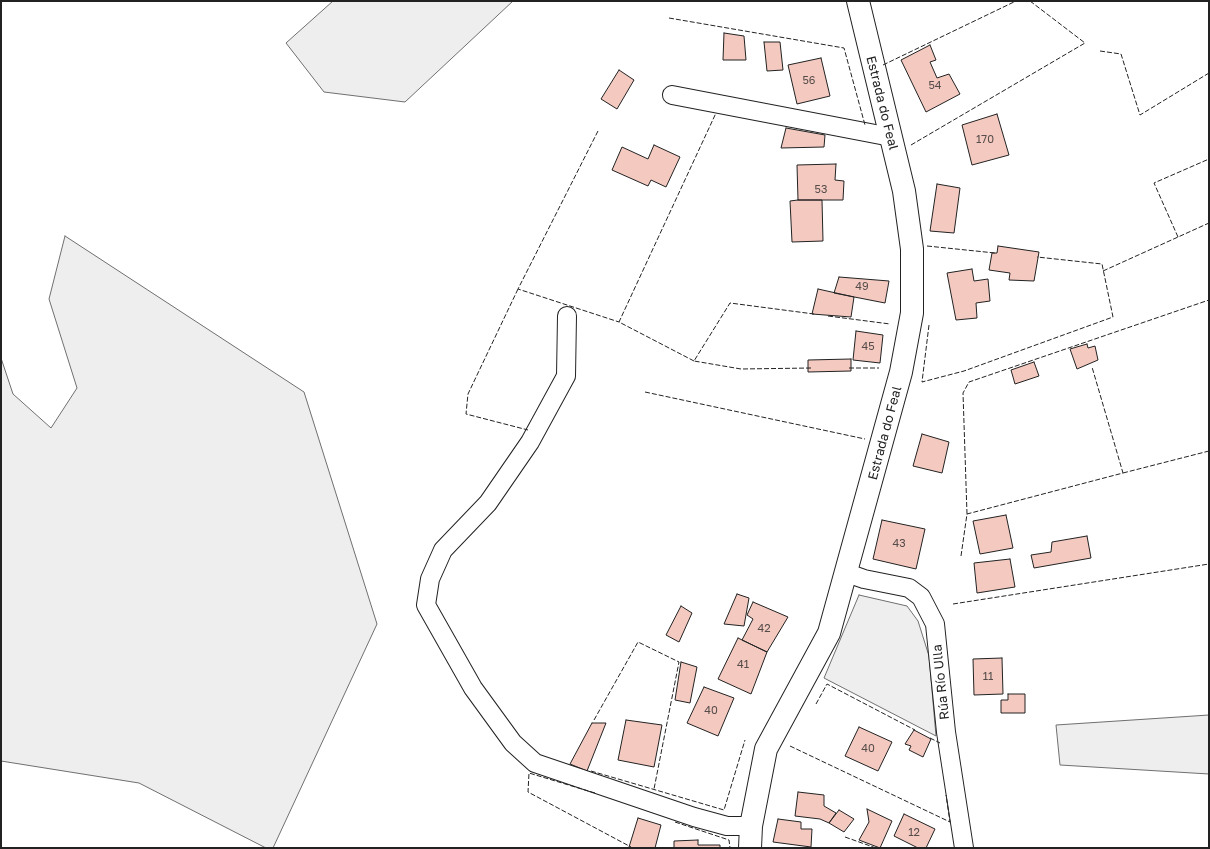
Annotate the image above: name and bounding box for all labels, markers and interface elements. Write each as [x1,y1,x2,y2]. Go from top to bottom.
street label: Estrada do Feal [863,54,901,152]
house number: 56 [802,74,816,88]
house number: 54 [928,79,942,93]
house number: 170 [976,133,994,147]
house number: 53 [815,183,827,197]
house number: 49 [855,280,869,294]
house number: 45 [861,340,875,354]
street label: Estrada do Feal [865,384,905,482]
house number: 43 [892,537,906,551]
house number: 42 [757,622,771,636]
street label: Rúa Río Ulla [929,644,953,720]
house number: 41 [737,658,749,672]
house number: 11 [983,670,993,684]
house number: 40 [704,704,718,718]
house number: 40 [861,742,875,756]
house number: 12 [908,826,920,840]

